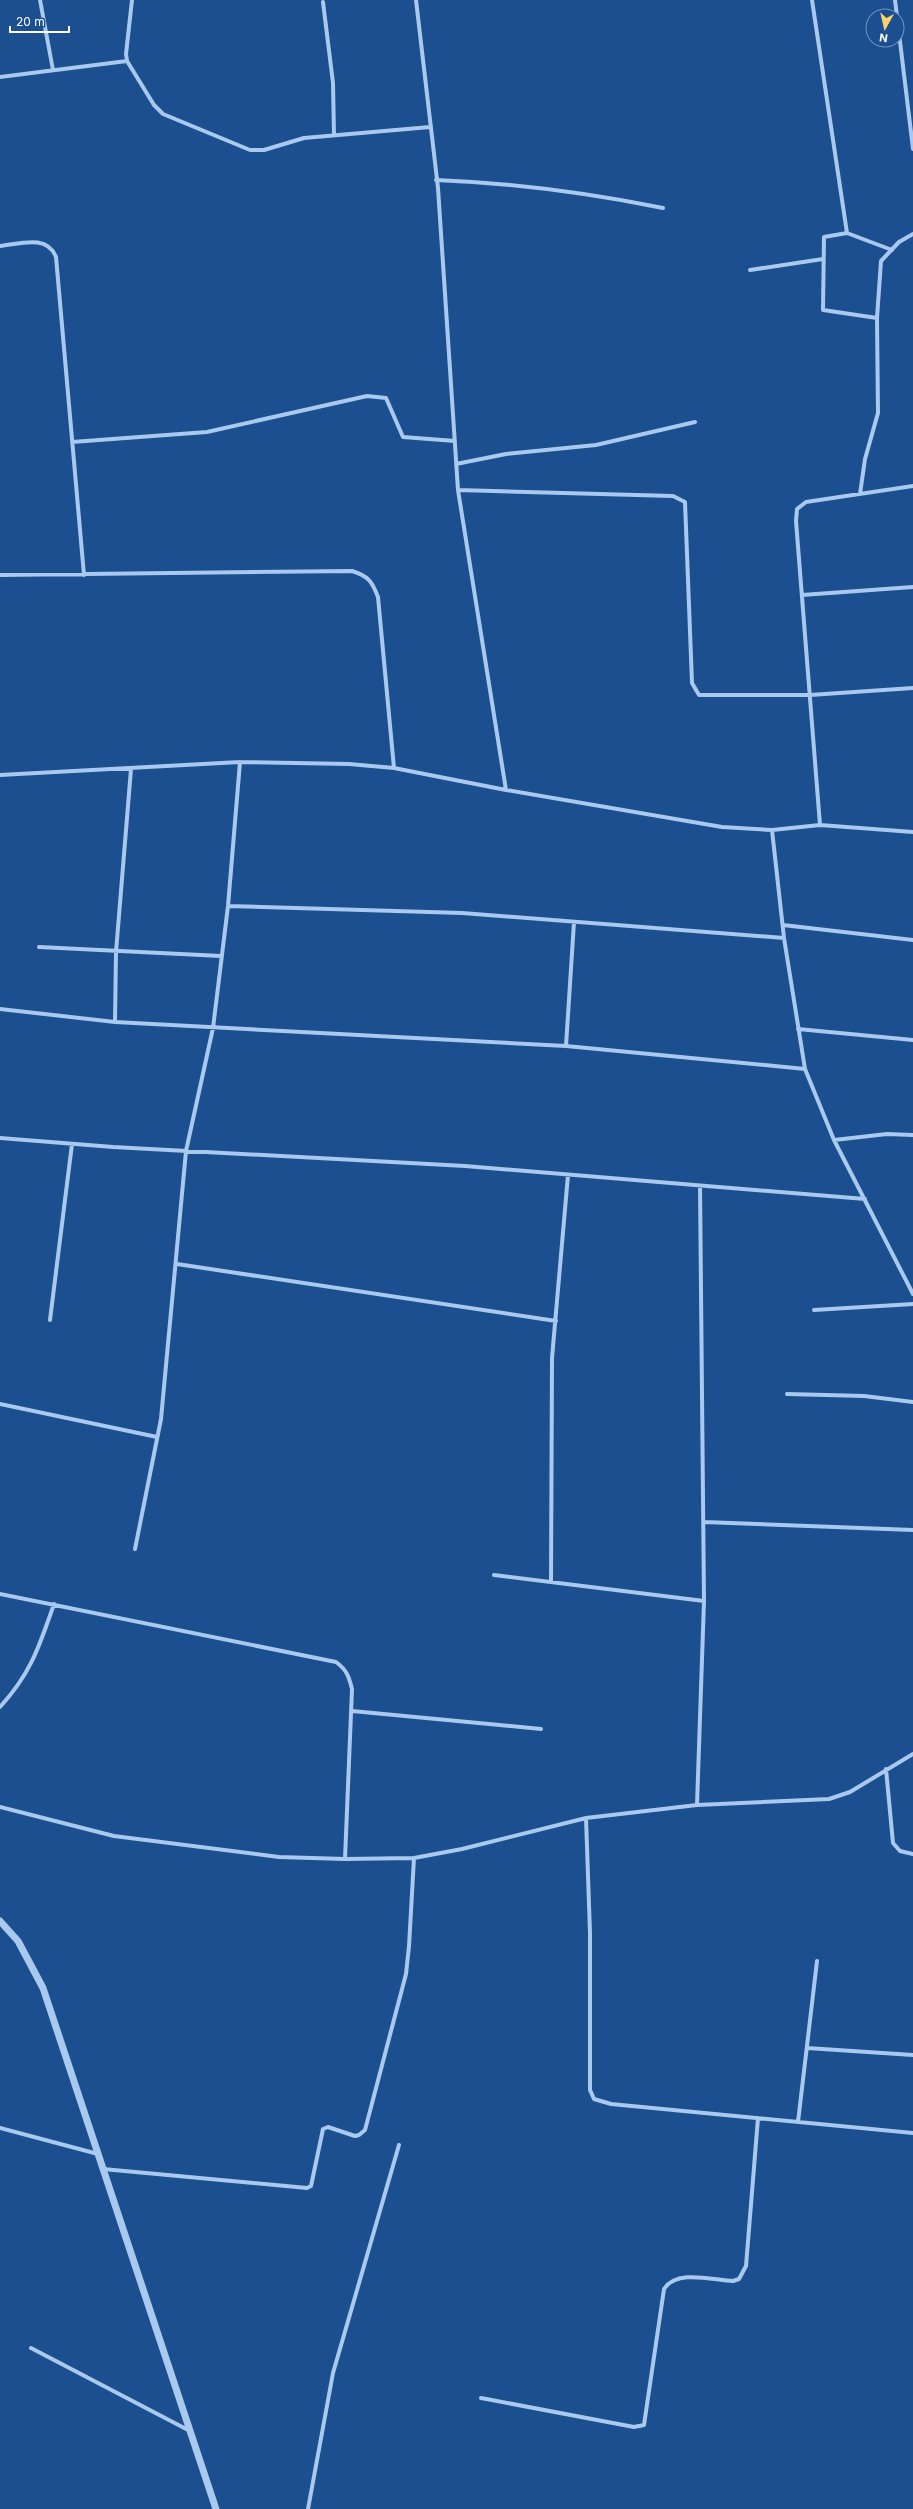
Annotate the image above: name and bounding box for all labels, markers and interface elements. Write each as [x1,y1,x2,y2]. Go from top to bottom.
scale bar [10,8,69,34]
north arrow [865,8,905,48]
text: 20 m [16,14,45,29]
text: N [878,30,889,45]

